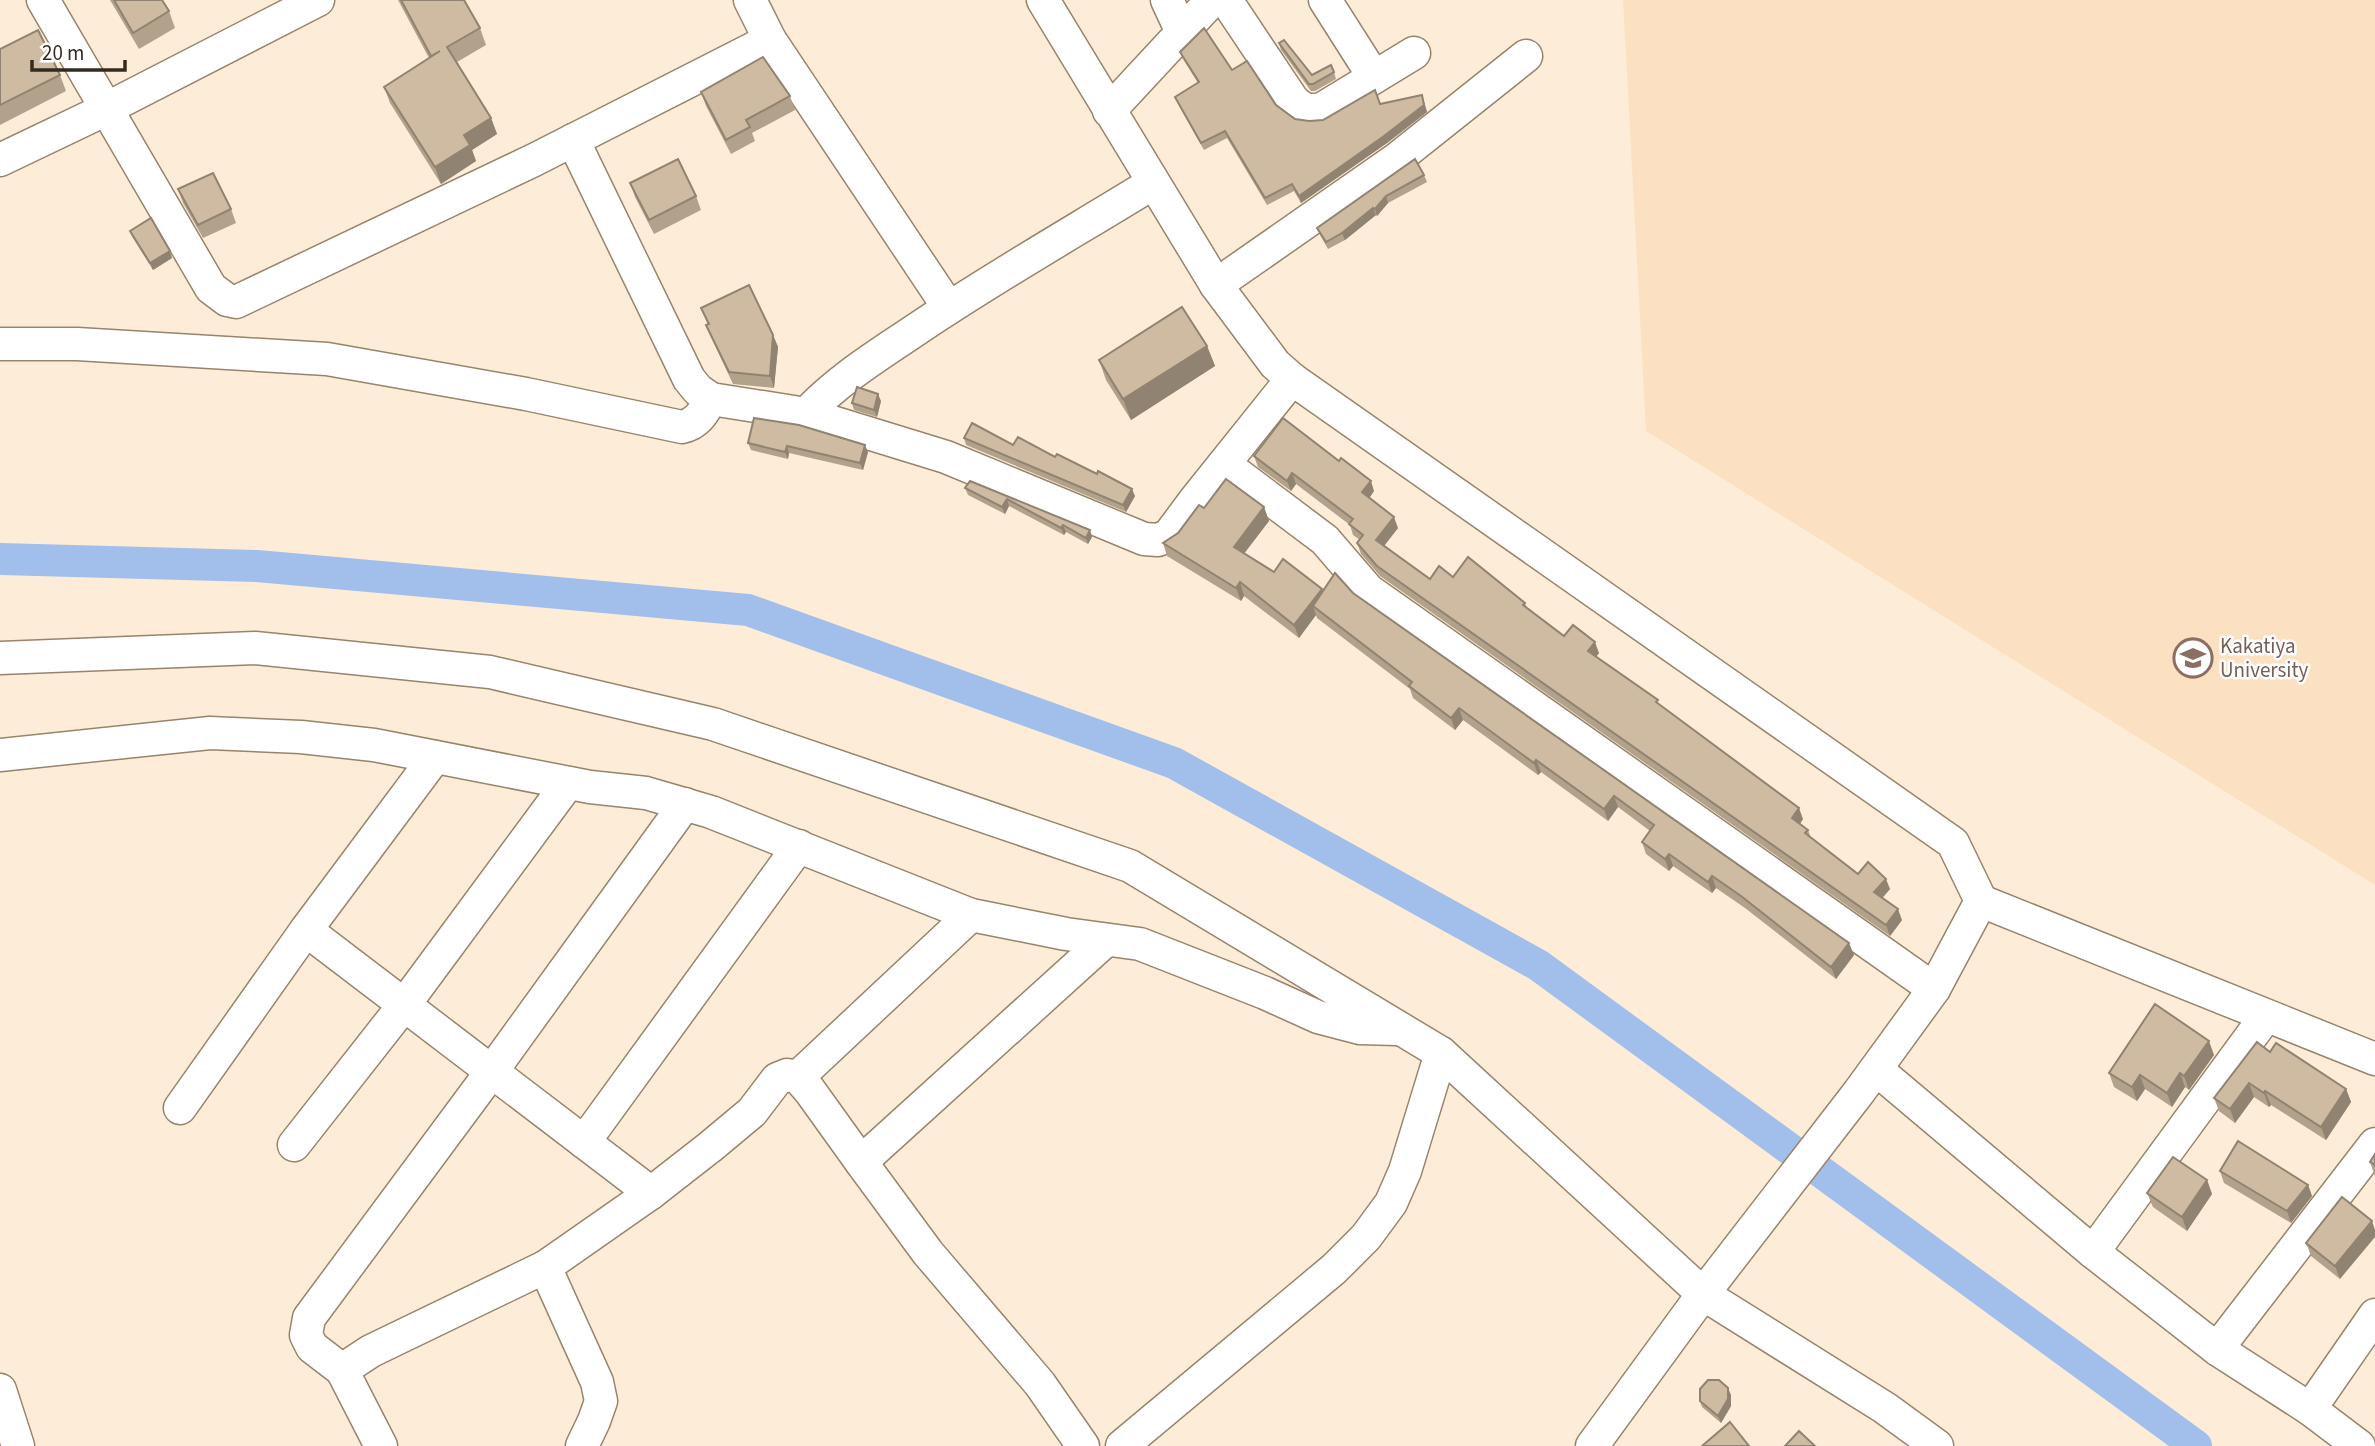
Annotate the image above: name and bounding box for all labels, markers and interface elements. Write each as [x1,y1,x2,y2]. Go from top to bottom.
scale bar [32,28,124,72]
text: 20 m [42,38,84,68]
place label: Kakatiya University [2220,631,2309,685]
school or university icon: Kakatiya University [2172,637,2214,679]

